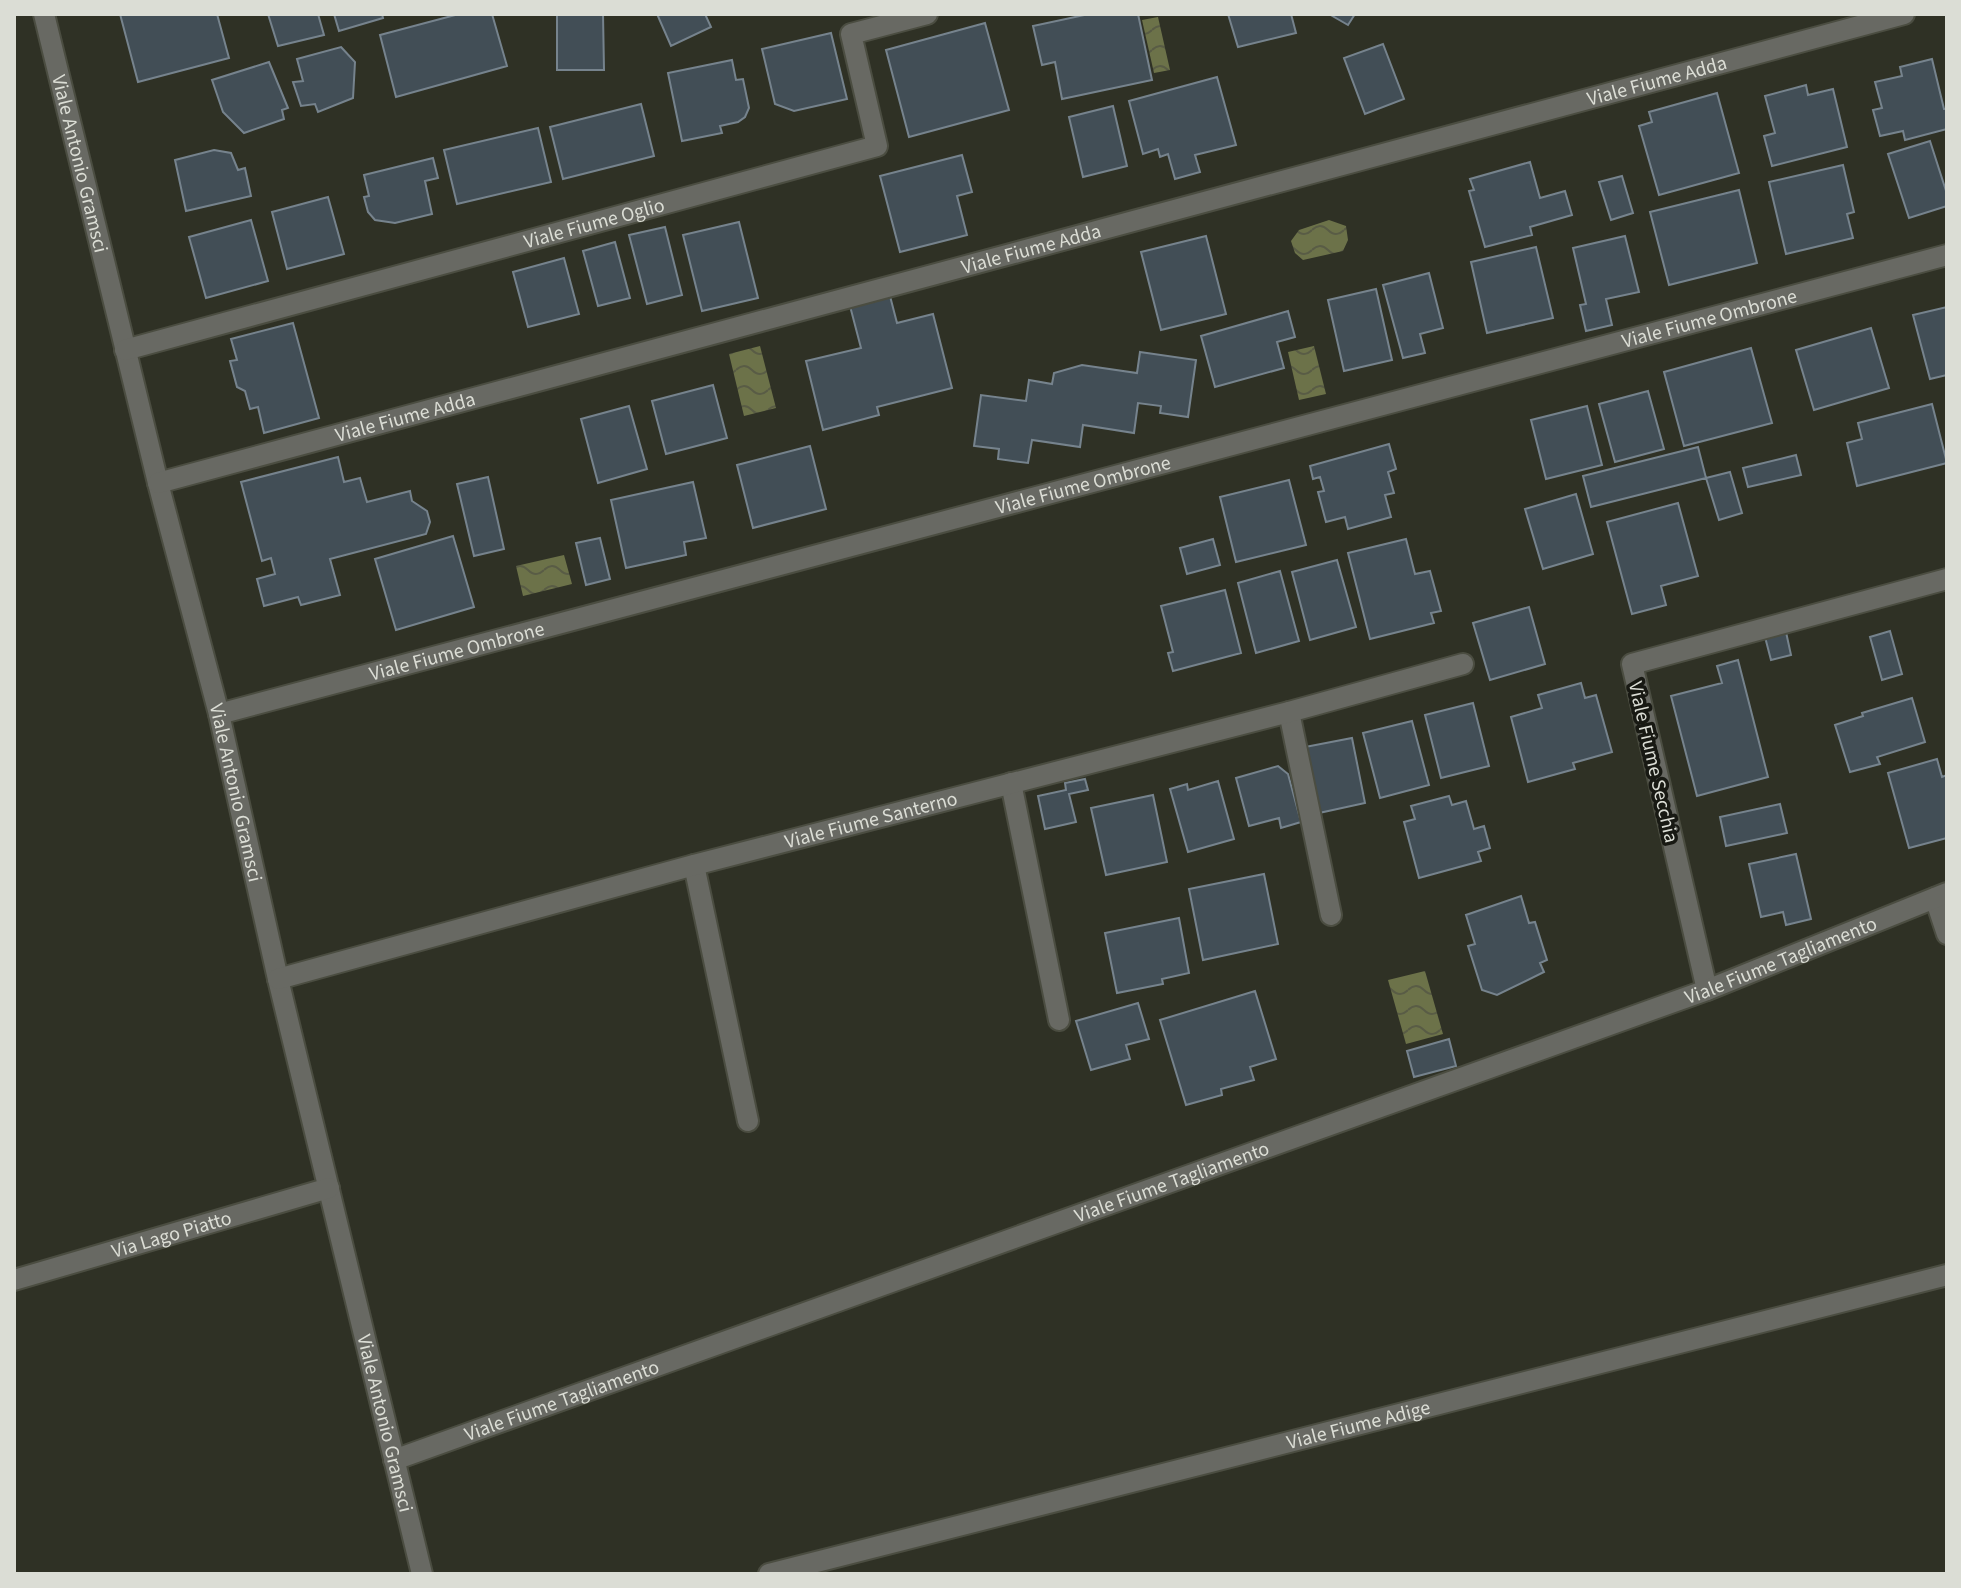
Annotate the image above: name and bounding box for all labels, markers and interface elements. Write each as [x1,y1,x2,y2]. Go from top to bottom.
street label: Viale Fiume Adda [1584,49,1730,114]
street label: Viale Antonio Gramsci [44,72,115,256]
street label: Viale Fiume Oglio [521,191,668,256]
street label: Viale Fiume Adda [958,217,1104,282]
street label: Viale Fiume Ombrone [1619,282,1800,356]
street label: Viale Fiume Adda [332,385,479,450]
street label: Viale Fiume Ombrone [993,449,1174,522]
street label: Viale Fiume Ombrone [366,615,548,688]
street label: Viale Fiume Secchia [1621,679,1685,846]
street label: Viale Antonio Gramsci [202,700,269,885]
street label: Viale Fiume Santerno [782,785,961,856]
street label: Viale Fiume Tagliamento [1681,910,1881,1012]
street label: Viale Fiume Tagliamento [1071,1135,1273,1230]
street label: Via Lago Piatto [108,1204,235,1266]
street label: Viale Antonio Gramsci [349,1332,420,1515]
street label: Viale Fiume Tagliamento [461,1353,663,1449]
street label: Viale Fiume Adige [1284,1394,1433,1457]

